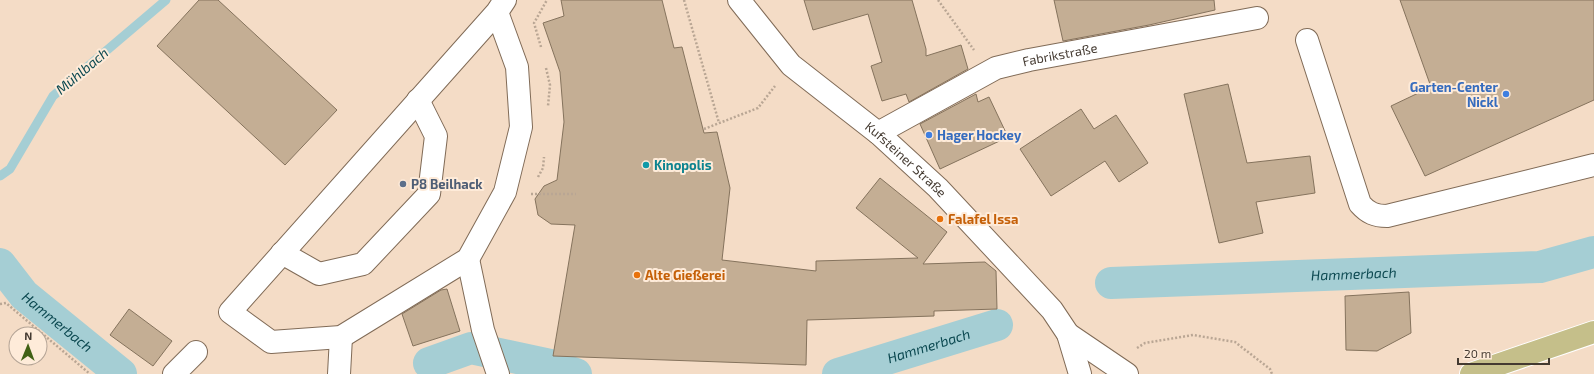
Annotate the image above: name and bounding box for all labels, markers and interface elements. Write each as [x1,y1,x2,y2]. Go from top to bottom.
street label: Fabrikstraße [1021,40,1099,69]
water label: Mühlbach [52,44,111,97]
place label: Garten-Center Nickl [1410,79,1499,110]
marker: Garten-Center Nickl [1501,89,1511,99]
street label: Kufsteiner Straße [862,118,950,200]
place label: Hager Hockey [937,127,1022,143]
marker: Hager Hockey [924,130,934,140]
place label: Kinopolis [654,157,712,173]
marker: Kinopolis [641,160,651,170]
place label: P8 Beilhack [411,176,483,192]
marker: P8 Beilhack [398,179,408,189]
place label: Falafel Issa [948,211,1018,227]
marker: Falafel Issa [935,214,945,224]
water label: Hammerbach [1311,263,1397,284]
place label: Alte Gießerei [645,267,725,283]
marker: Alte Gießerei [632,270,642,280]
water label: Hammerbach [19,288,96,355]
water label: Hammerbach [885,325,972,366]
north arrow [8,326,48,366]
text: N [24,329,32,342]
scale bar [1458,340,1549,366]
text: 20 m [1464,346,1491,360]

